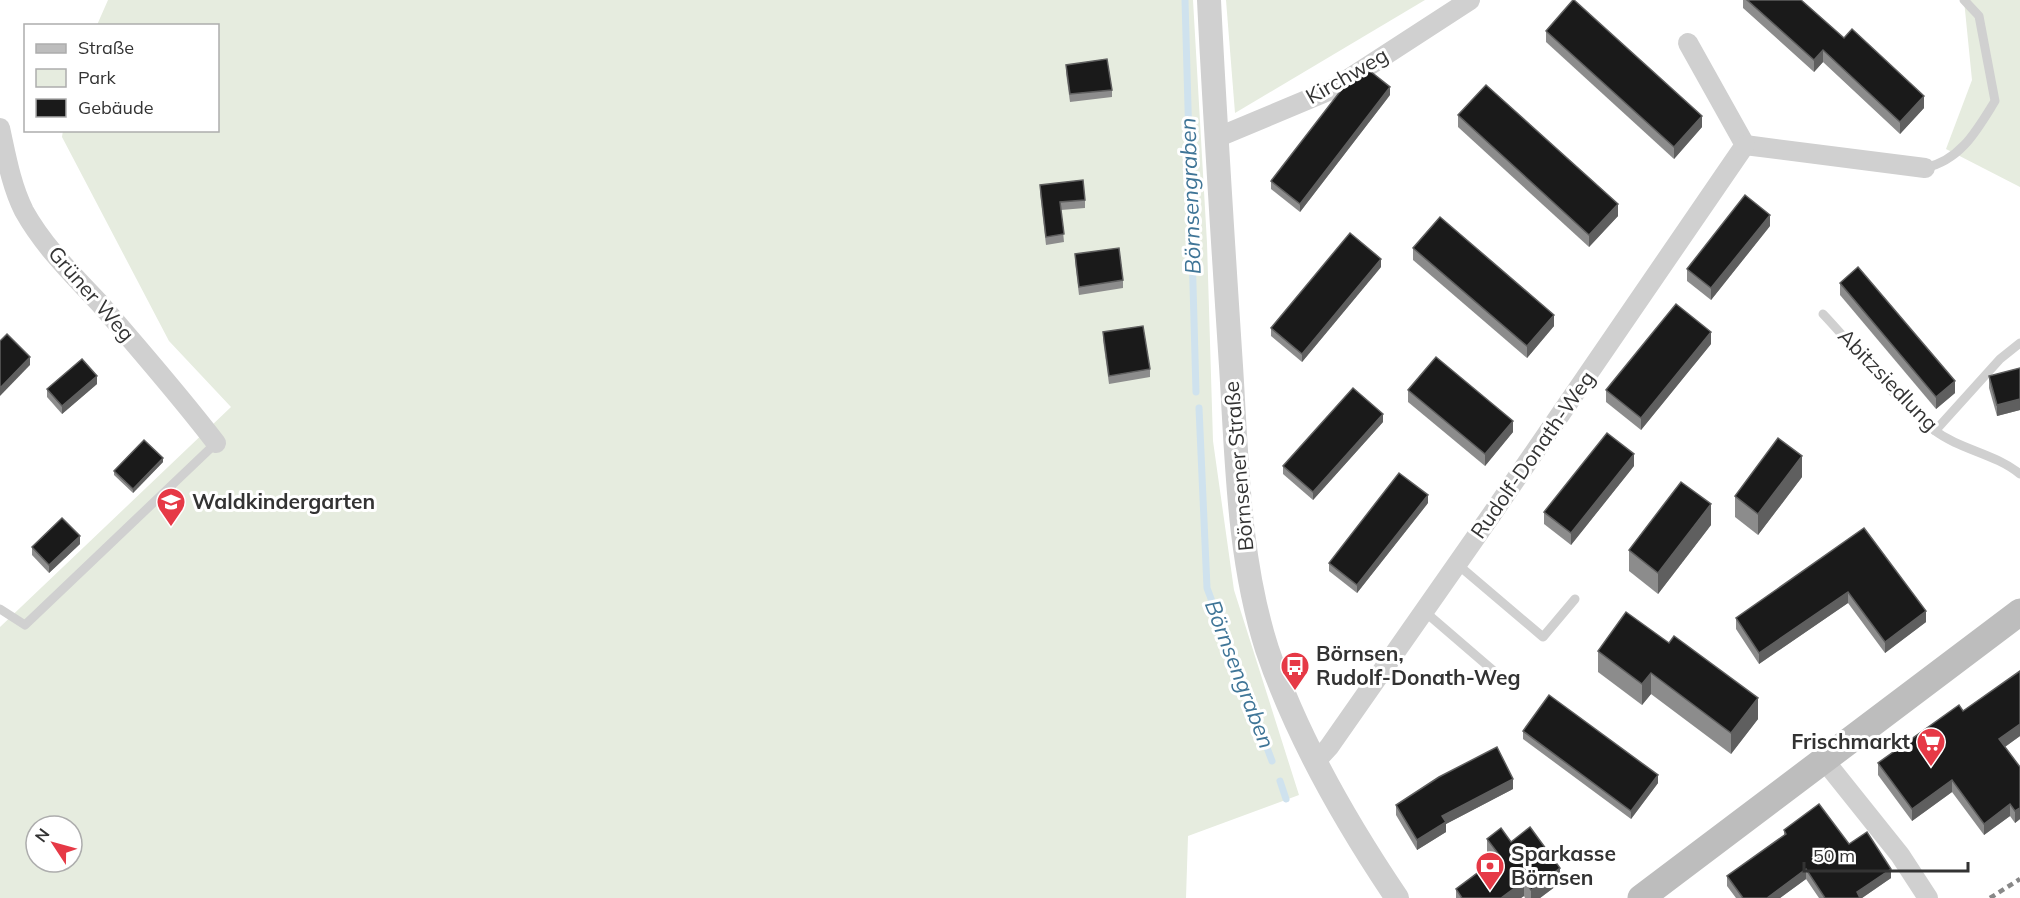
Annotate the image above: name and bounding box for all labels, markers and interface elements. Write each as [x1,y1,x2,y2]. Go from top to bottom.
legend [24,24,219,132]
text: Straße [78,36,134,59]
street label: Kirchweg [1301,41,1392,109]
text: Park [78,66,117,89]
text: Gebäude [78,96,154,119]
water label: Börnsengraben [1173,117,1207,275]
street label: Grüner Weg [43,240,140,346]
street label: Abitzsiedlung [1833,323,1944,436]
street label: Rudolf-Donath-Weg [1465,366,1600,543]
street label: Börnsener Straße [1218,380,1258,552]
school or university icon: Waldkindergarten [155,486,187,528]
place label: Waldkindergarten [192,488,375,514]
water label: Börnsengraben [1199,596,1281,752]
place label: Börnsen, Rudolf-Donath-Weg [1316,640,1521,690]
bus stop icon: Börnsen, Rudolf-Donath-Weg [1279,650,1311,692]
supermarket icon: Frischmarkt [1915,726,1947,768]
place label: Frischmarkt [1791,728,1910,754]
north arrow [24,814,84,874]
text: N [30,824,54,846]
scale bar [1804,835,1968,873]
place label: Sparkasse Börnsen [1511,840,1616,890]
text: 50 m [1813,844,1855,867]
bank icon: Sparkasse Börnsen [1474,850,1506,892]

